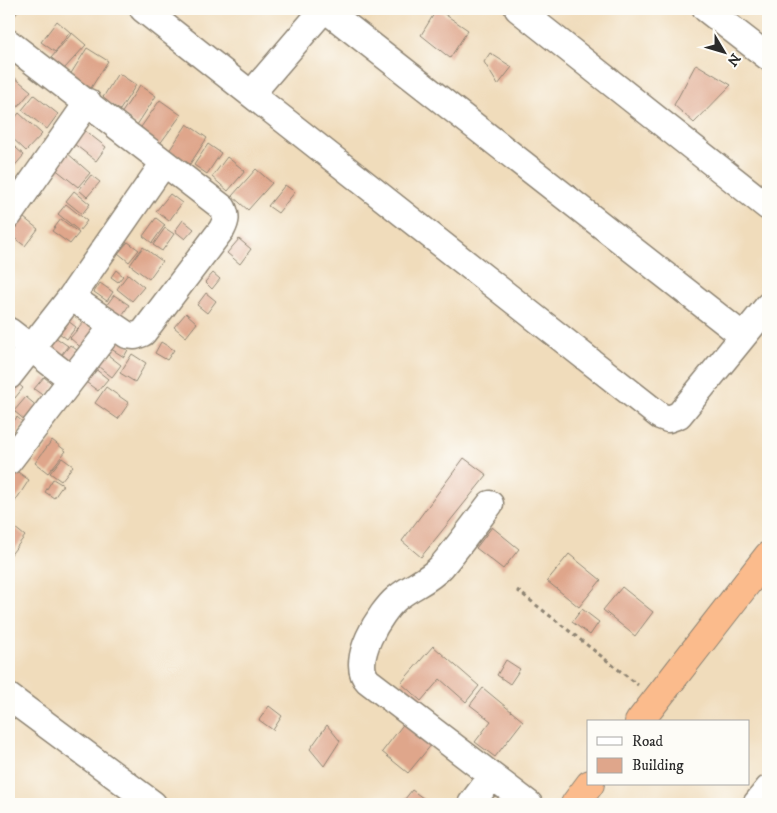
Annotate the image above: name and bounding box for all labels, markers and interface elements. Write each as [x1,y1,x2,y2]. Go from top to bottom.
north arrow [700,28,750,78]
text: N [723,49,744,70]
legend [587,720,750,786]
text: Road [632,732,664,751]
text: Building [632,756,684,775]

